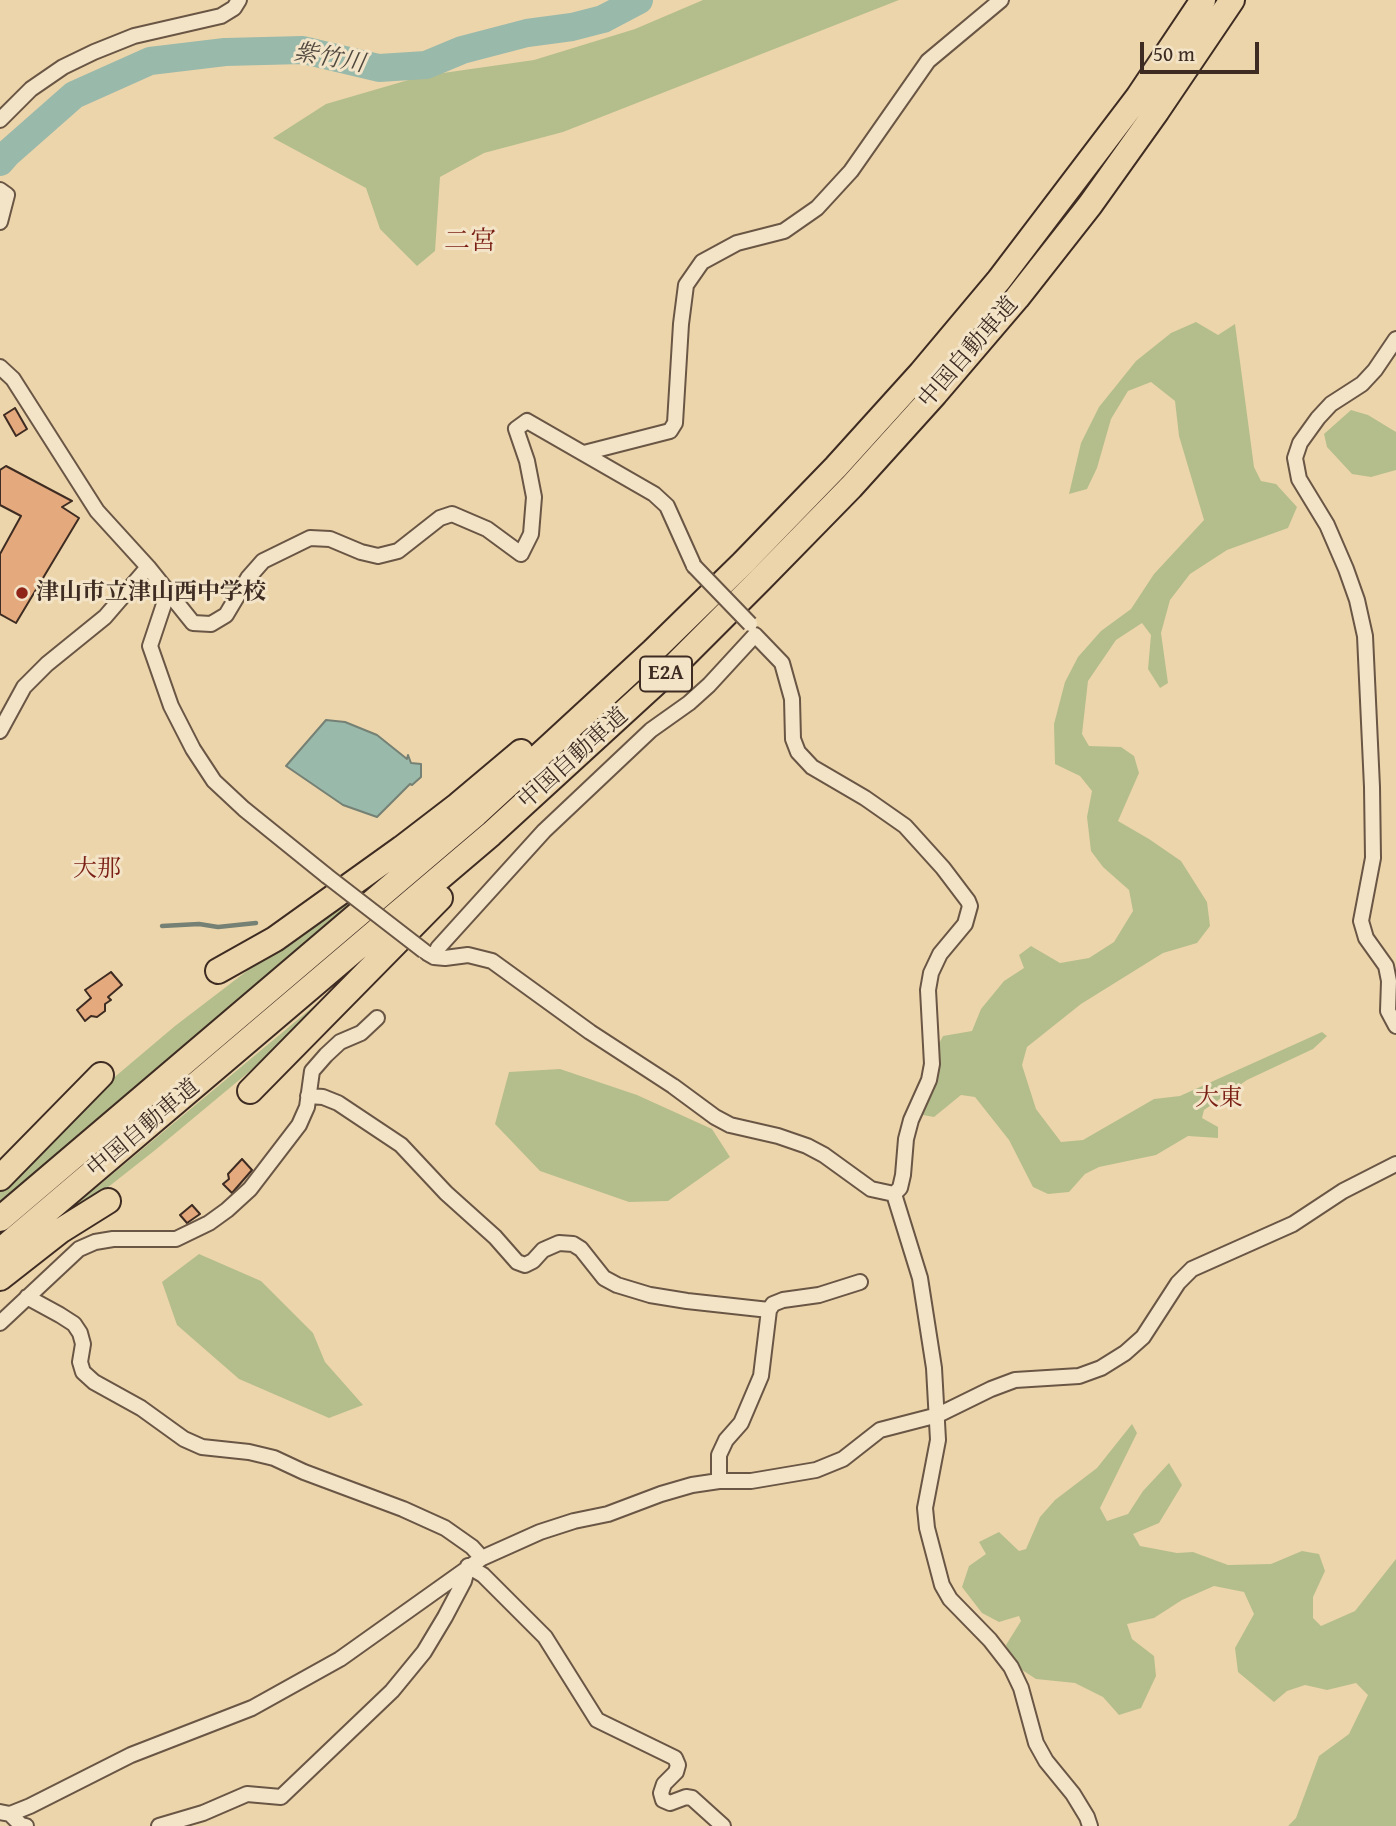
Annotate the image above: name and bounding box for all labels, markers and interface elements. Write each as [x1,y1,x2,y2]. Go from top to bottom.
scale bar [1144,28,1263,72]
text: 50 m [1153,38,1195,69]
water label: 紫竹川 [291,39,367,79]
district label: 二宮 [444,226,496,258]
street label: 中国自動車道 [913,292,1025,414]
place label: 津山市立津山西中学校 [36,579,266,607]
marker: 津山市立津山西中学校 [14,585,30,601]
road number: E2A [640,656,692,692]
street label: 中国自動車道 [513,703,635,815]
district label: 大那 [73,856,121,884]
street label: 中国自動車道 [82,1074,206,1184]
district label: 大東 [1195,1085,1243,1113]

